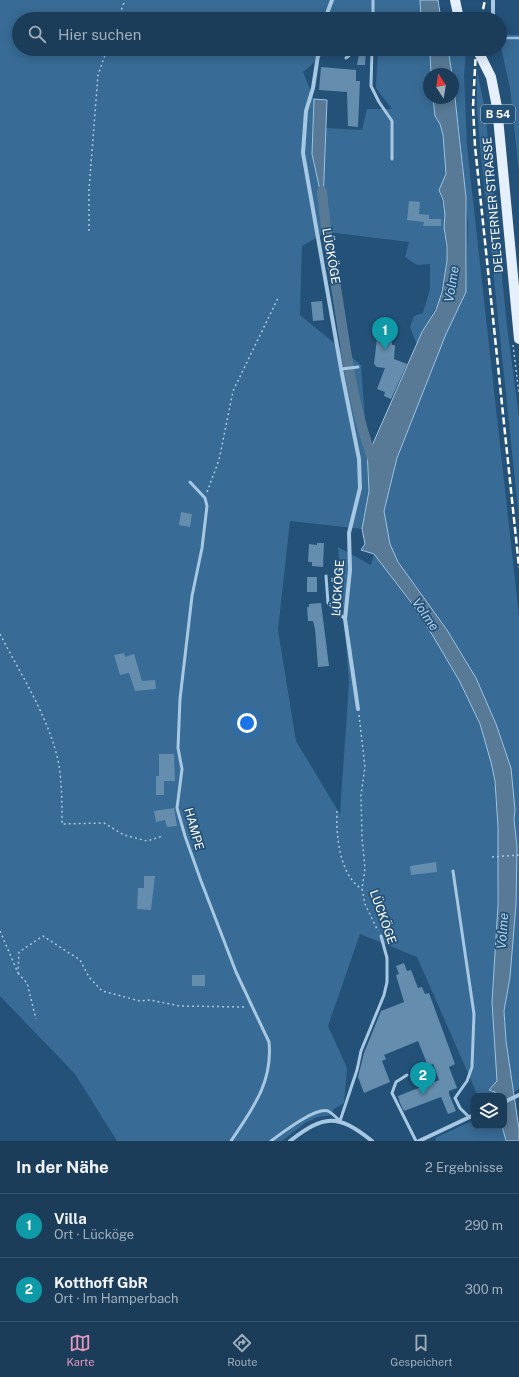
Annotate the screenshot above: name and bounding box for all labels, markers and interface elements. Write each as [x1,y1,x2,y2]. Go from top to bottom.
search box [12,12,507,56]
icon: search [26,23,48,45]
text: Hier suchen [58,26,141,43]
north arrow [423,68,459,104]
road number: B 54 [481,105,515,123]
street label: DELSTERNER STRASSE [480,137,506,273]
street label: LÜCKÖGE [319,227,343,285]
water label: Volme [441,265,462,303]
pin: 1 [372,317,398,350]
street label: LÜCKÖGE [329,559,347,617]
water label: Volme [409,595,442,633]
your location [237,713,257,733]
street label: HAMPE [181,806,207,852]
street label: LÜCKÖGE [367,888,399,946]
water label: Volme [494,912,511,950]
pin: 2 [410,1062,436,1095]
map controls [471,1093,507,1129]
button: layers [471,1093,507,1129]
text: In der Nähe [16,1157,109,1177]
text: 2 Ergebnisse [425,1160,503,1175]
text: Villa [54,1210,87,1227]
text: 1 [26,1218,32,1233]
text: 290 m [465,1218,503,1233]
text: Ort · Lücköge [54,1227,134,1242]
text: Kotthoff GbR [54,1274,148,1291]
text: 2 [25,1282,33,1297]
text: 300 m [465,1282,503,1297]
text: Ort · Im Hamperbach [54,1291,179,1306]
tab: Karte [66,1332,94,1368]
tab: Route [227,1332,257,1368]
tab: Gespeichert [390,1332,453,1368]

